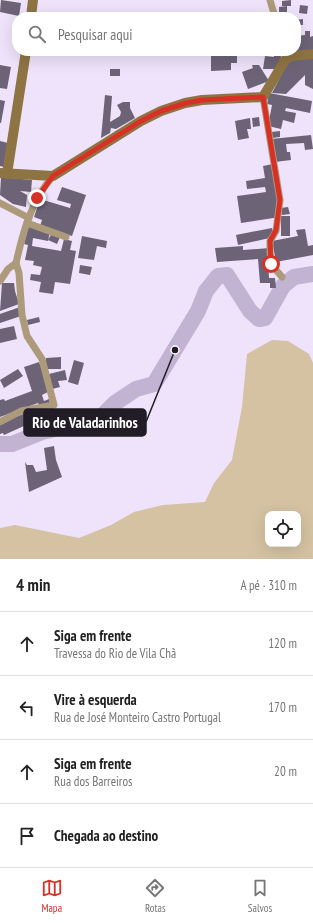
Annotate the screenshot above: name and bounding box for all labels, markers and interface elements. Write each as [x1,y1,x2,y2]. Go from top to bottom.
search box [12,12,301,56]
icon: search [26,23,48,45]
text: Pesquisar aqui [58,25,132,44]
route end [28,189,46,207]
route start [262,255,280,273]
callout: Rio de Valadarinhos [24,409,146,436]
text: Rio de Valadarinhos [32,413,138,432]
map controls [265,511,301,547]
button: locate [265,511,301,547]
text: 4 min [16,574,50,596]
text: A pé · 310 m [240,577,297,594]
text: Siga em frente [54,626,132,645]
icon: ahead [16,633,38,655]
text: 120 m [268,635,297,652]
text: Travessa do Rio de Vila Chã [54,645,176,662]
text: Vire à esquerda [54,690,137,709]
icon: left [16,697,38,719]
text: 170 m [268,699,297,716]
text: Rua de José Monteiro Castro Portugal [54,709,221,726]
text: Siga em frente [54,754,132,773]
icon: ahead [16,761,38,783]
text: 20 m [274,763,297,780]
text: Rua dos Barreiros [54,773,132,790]
icon: arrive [16,825,38,847]
text: Chegada ao destino [54,826,158,845]
tab: Mapa [41,877,63,915]
tab: Rotas [144,877,166,915]
tab: Salvos [248,877,272,915]

